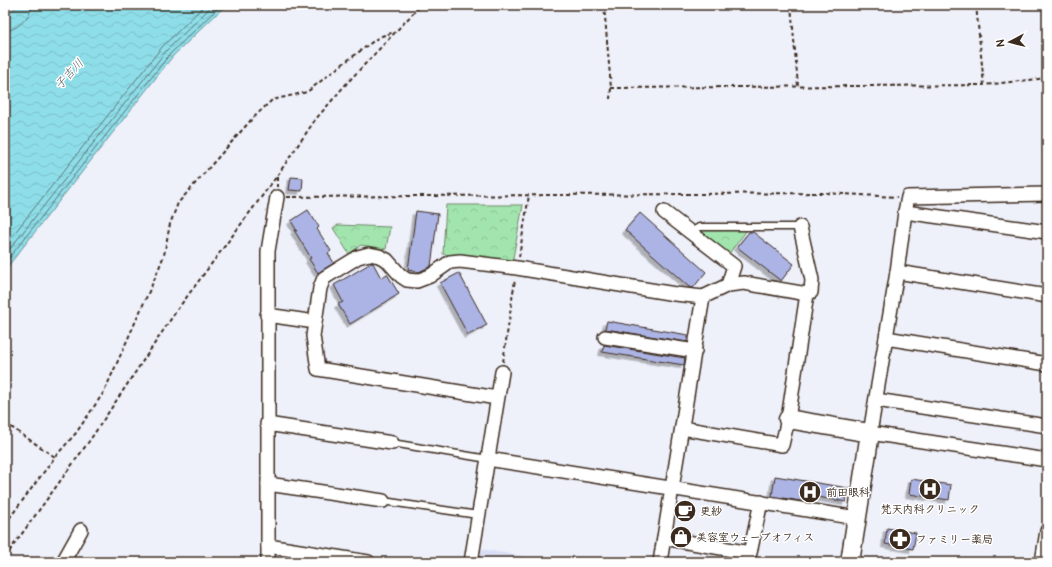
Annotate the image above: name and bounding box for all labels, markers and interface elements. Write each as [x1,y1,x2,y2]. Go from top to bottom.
north arrow [990,22,1030,62]
text: N [994,38,1007,48]
water label: 子吉川 [52,56,87,93]
hospital icon: 梵天内科クリニック [917,476,943,502]
hospital icon: 前田眼科 [797,479,823,505]
place label: 前田眼科 [826,486,870,499]
cafe icon: 更紗 [672,498,698,524]
place label: 梵天内科クリニック [881,503,980,516]
place label: 更紗 [700,505,722,518]
shop icon: 美容室ウェーブオフィス [668,524,694,550]
pharmacy icon: ファミリー薬局 [887,526,913,552]
place label: 美容室ウェーブオフィス [696,531,814,544]
place label: ファミリー薬局 [916,533,993,546]

